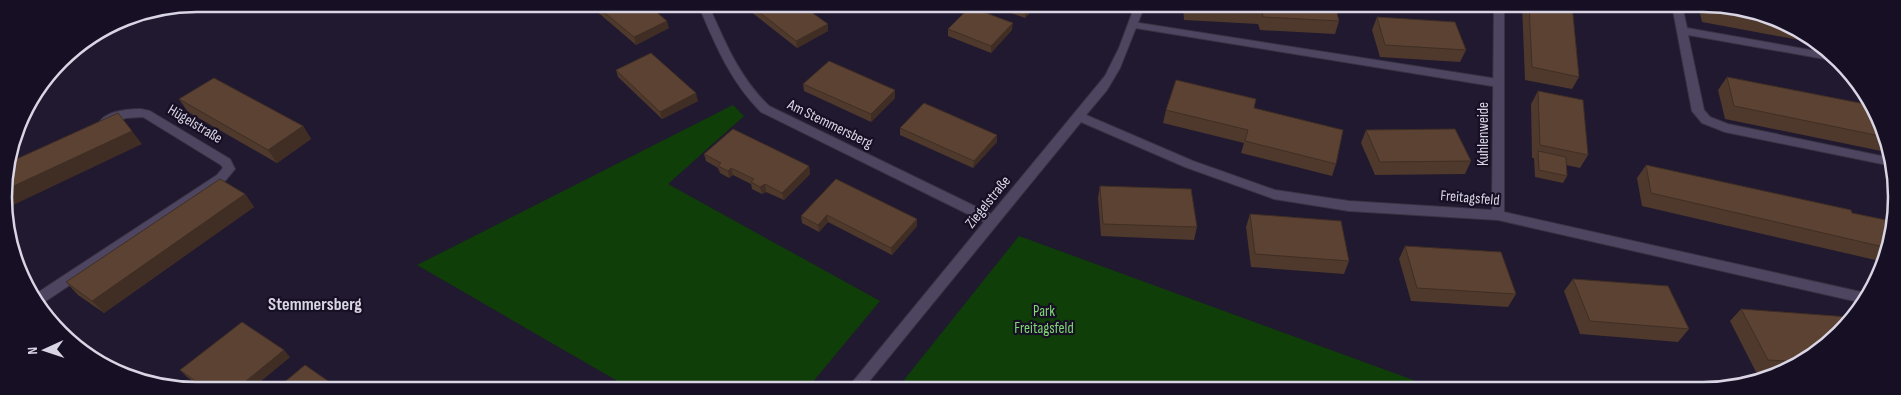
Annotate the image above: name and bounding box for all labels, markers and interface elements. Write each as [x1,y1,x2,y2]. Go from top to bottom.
street label: Am Stemmersberg [783,95,876,153]
street label: Hügelstraße [164,100,226,148]
street label: Kuhlenweide [1474,102,1493,166]
street label: Ziegelstraße [961,172,1015,232]
street label: Freitagsfeld [1440,186,1500,210]
district label: Stemmersberg [268,294,362,315]
park label: Park Freitagsfeld [1014,302,1074,338]
north arrow [20,325,70,375]
text: N [24,346,41,355]

